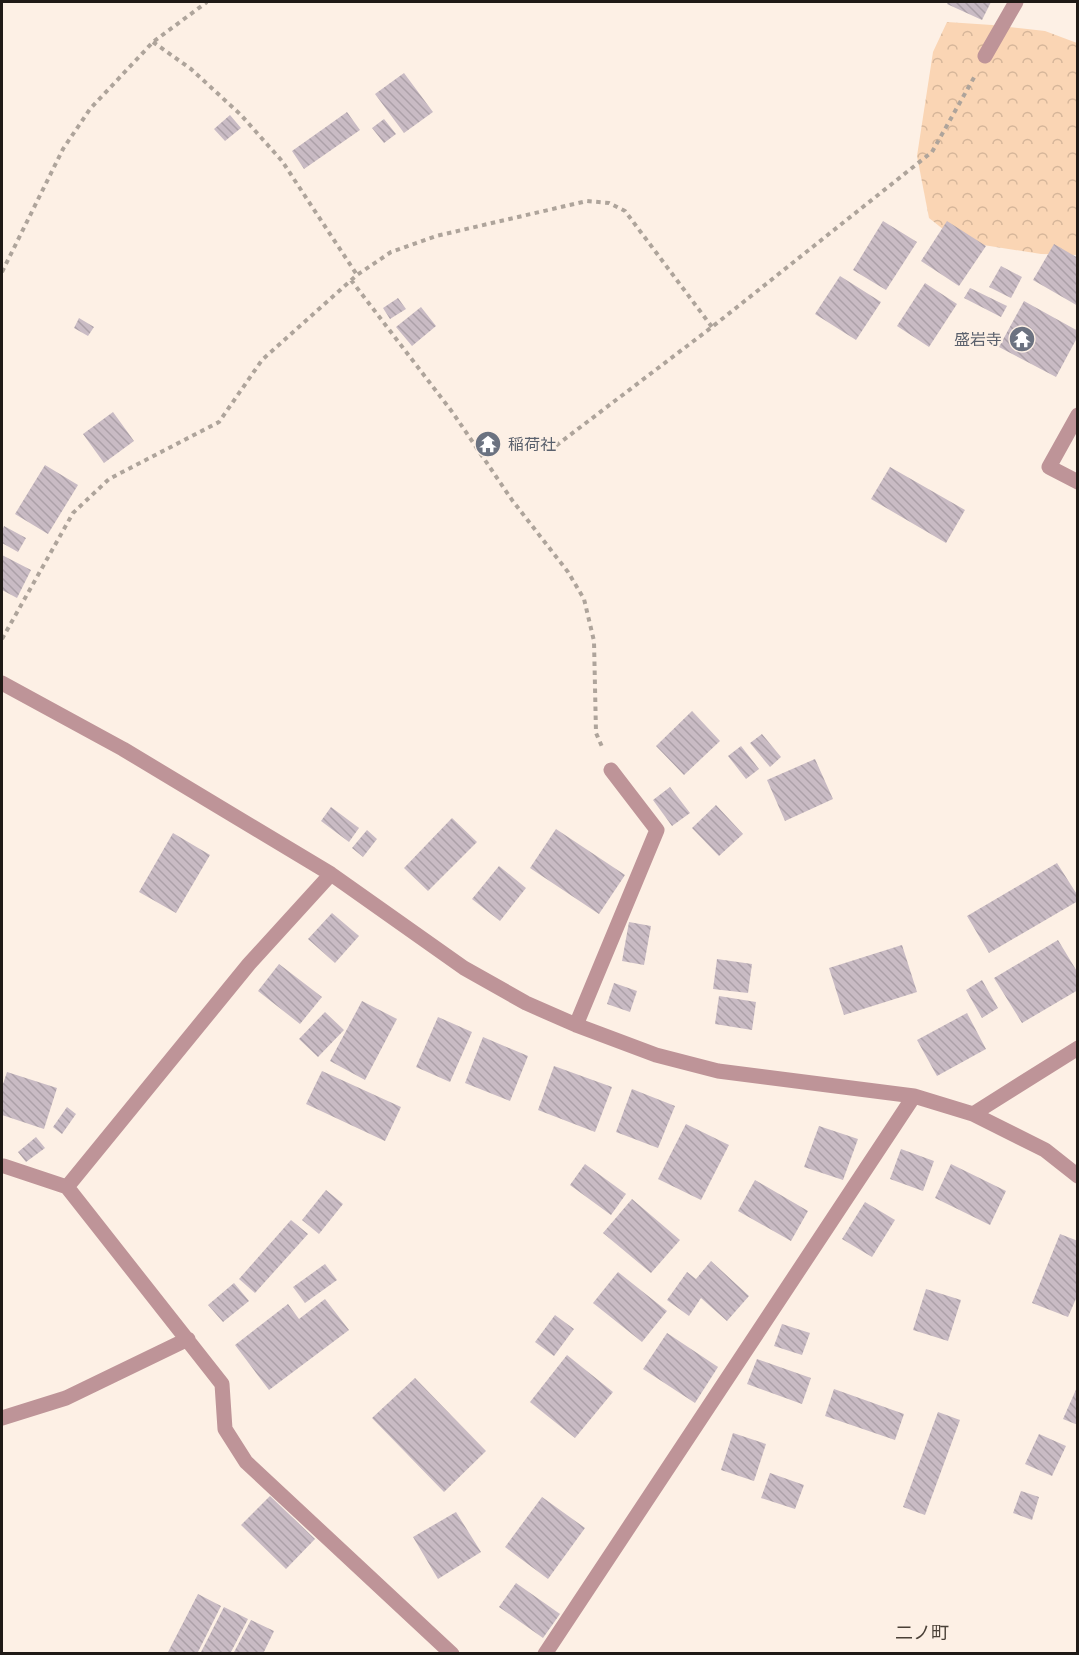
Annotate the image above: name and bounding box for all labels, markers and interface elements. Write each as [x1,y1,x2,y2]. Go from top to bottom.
temple icon: 盛岩寺 [1007,324,1037,354]
place label: 盛岩寺 [954,330,1002,348]
temple icon: 稲荷社 [473,429,503,459]
place label: 稲荷社 [508,435,556,453]
district label: 二ノ町 [895,1622,949,1643]

